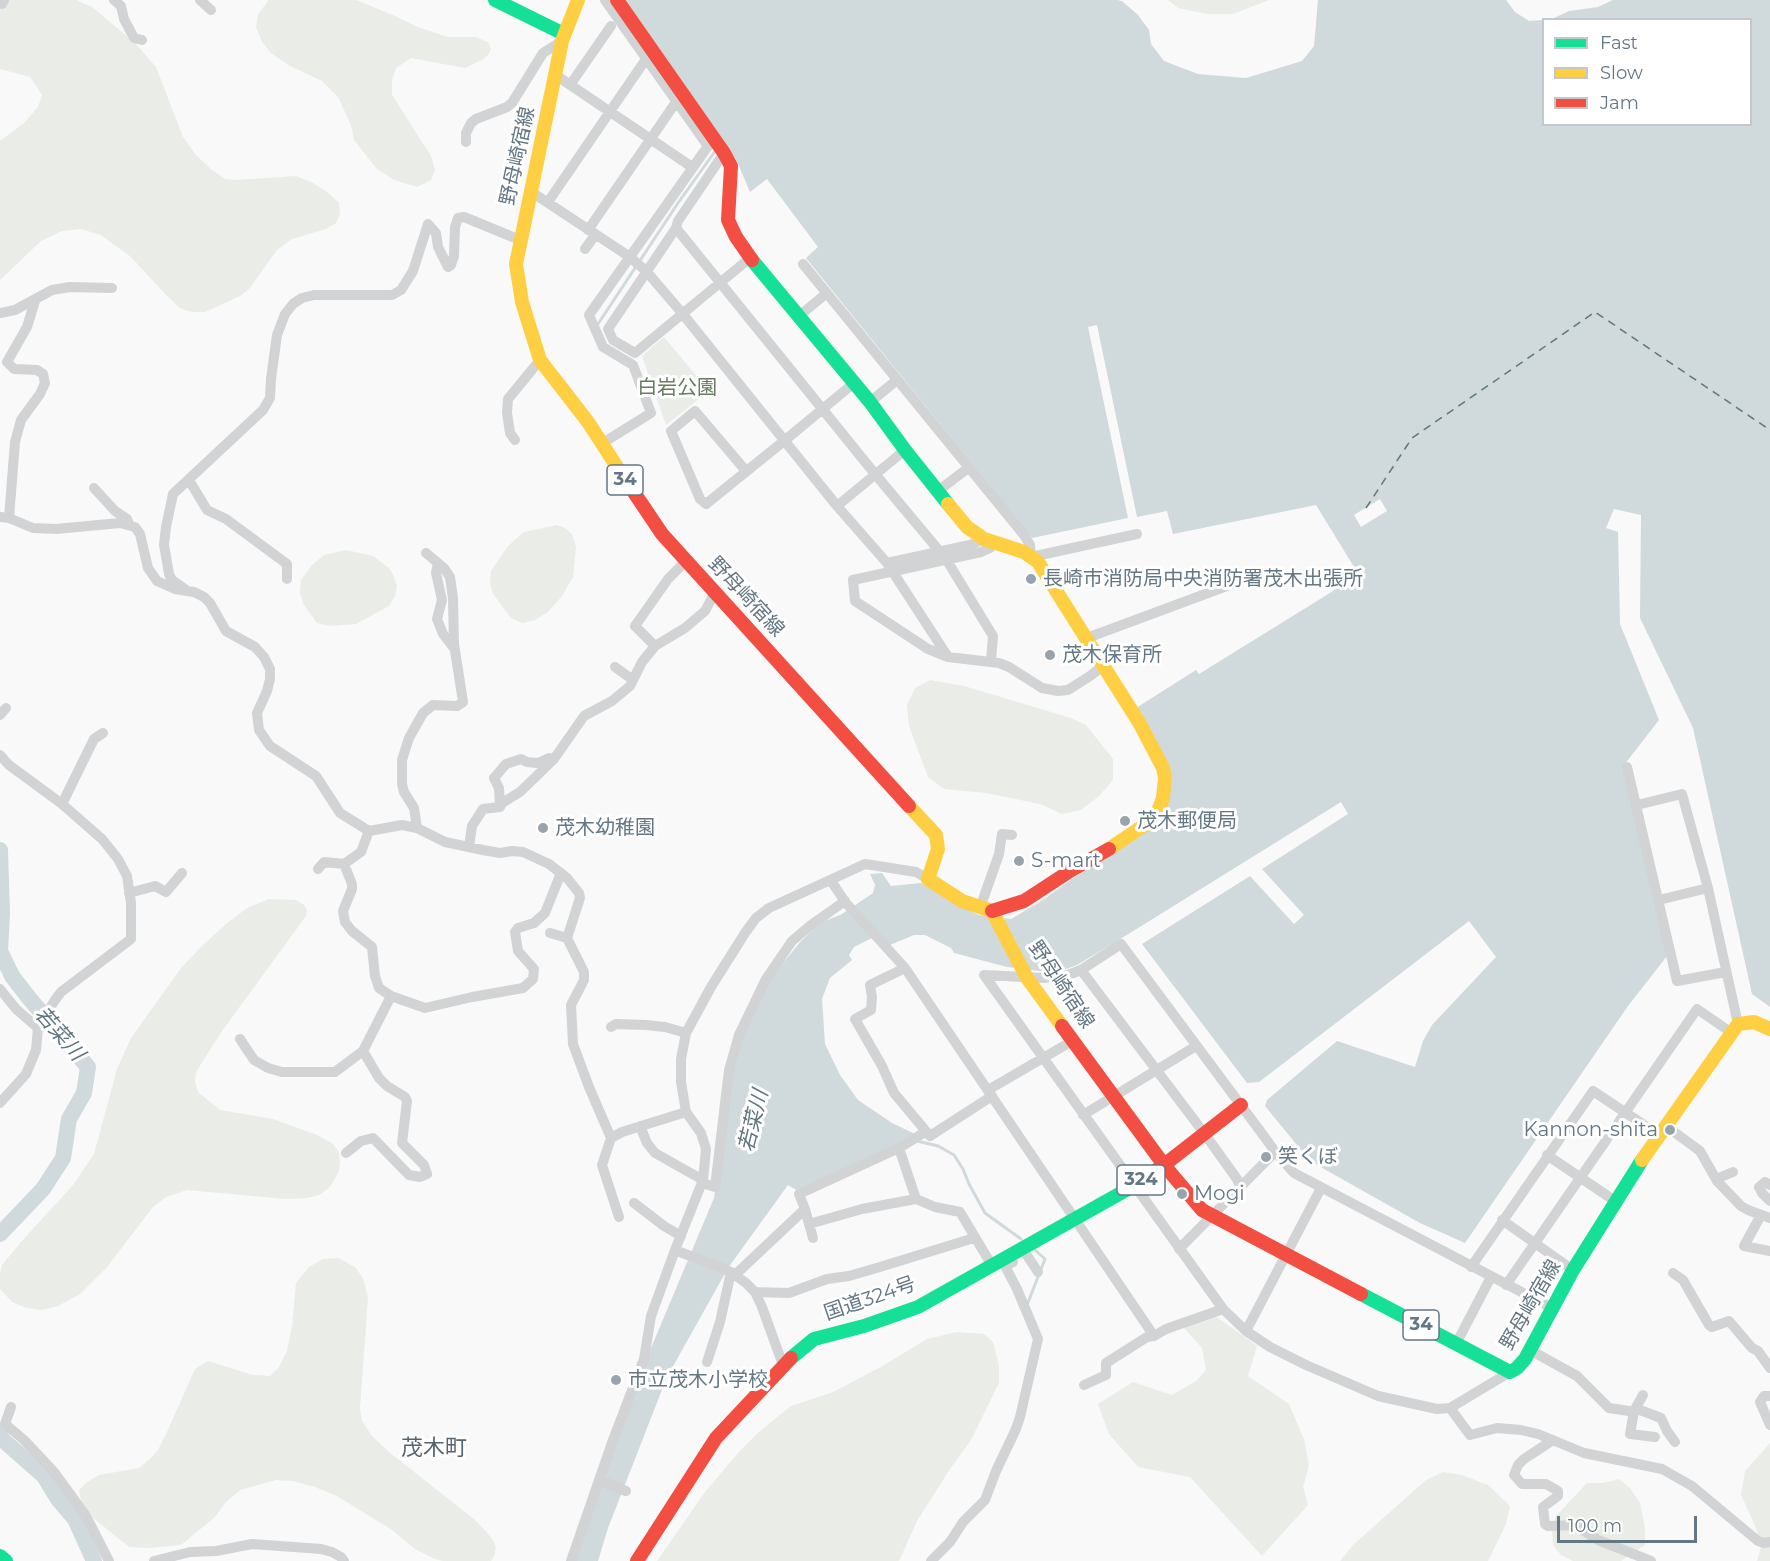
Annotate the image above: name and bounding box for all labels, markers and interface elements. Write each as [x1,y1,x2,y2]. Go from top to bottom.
legend [1542,18,1752,126]
text: Fast [1600,32,1638,54]
text: Slow [1600,62,1643,84]
text: Jam [1600,92,1639,114]
street label: 野母崎宿線 [496,105,540,207]
park label: 白岩公園 [637,376,717,400]
road number: 34 [607,465,643,495]
street label: 野母崎宿線 [703,552,789,642]
place label: 長崎市消防局中央消防署茂木出張所 [1043,567,1363,591]
marker: 長崎市消防局中央消防署茂木出張所 [1024,572,1038,586]
place label: 茂木保育所 [1062,643,1162,667]
marker: 茂木保育所 [1043,648,1057,662]
place label: 茂木郵便局 [1137,809,1237,833]
marker: 茂木郵便局 [1118,814,1132,828]
place label: 茂木幼稚園 [555,816,655,840]
marker: 茂木幼稚園 [536,821,550,835]
place label: S-mart [1031,849,1101,873]
marker: S-mart [1012,854,1026,868]
street label: 野母崎宿線 [1023,937,1099,1033]
water label: 若菜川 [29,1002,89,1066]
water label: 若菜川 [734,1087,774,1155]
place label: Kannon-shita [1524,1118,1658,1142]
marker: Kannon-shita [1663,1123,1677,1137]
place label: 笑くぼ [1278,1145,1338,1169]
marker: 笑くぼ [1259,1150,1273,1164]
road number: 324 [1117,1165,1165,1195]
place label: Mogi [1194,1182,1245,1206]
marker: Mogi [1175,1187,1189,1201]
street label: 野母崎宿線 [1496,1256,1566,1354]
street label: 国道324号 [821,1272,919,1326]
road number: 34 [1403,1310,1439,1340]
place label: 市立茂木小学校 [628,1368,768,1392]
marker: 市立茂木小学校 [609,1373,623,1387]
district label: 茂木町 [401,1436,467,1462]
scale bar [1560,1504,1700,1542]
text: 100 m [1568,1515,1622,1537]

